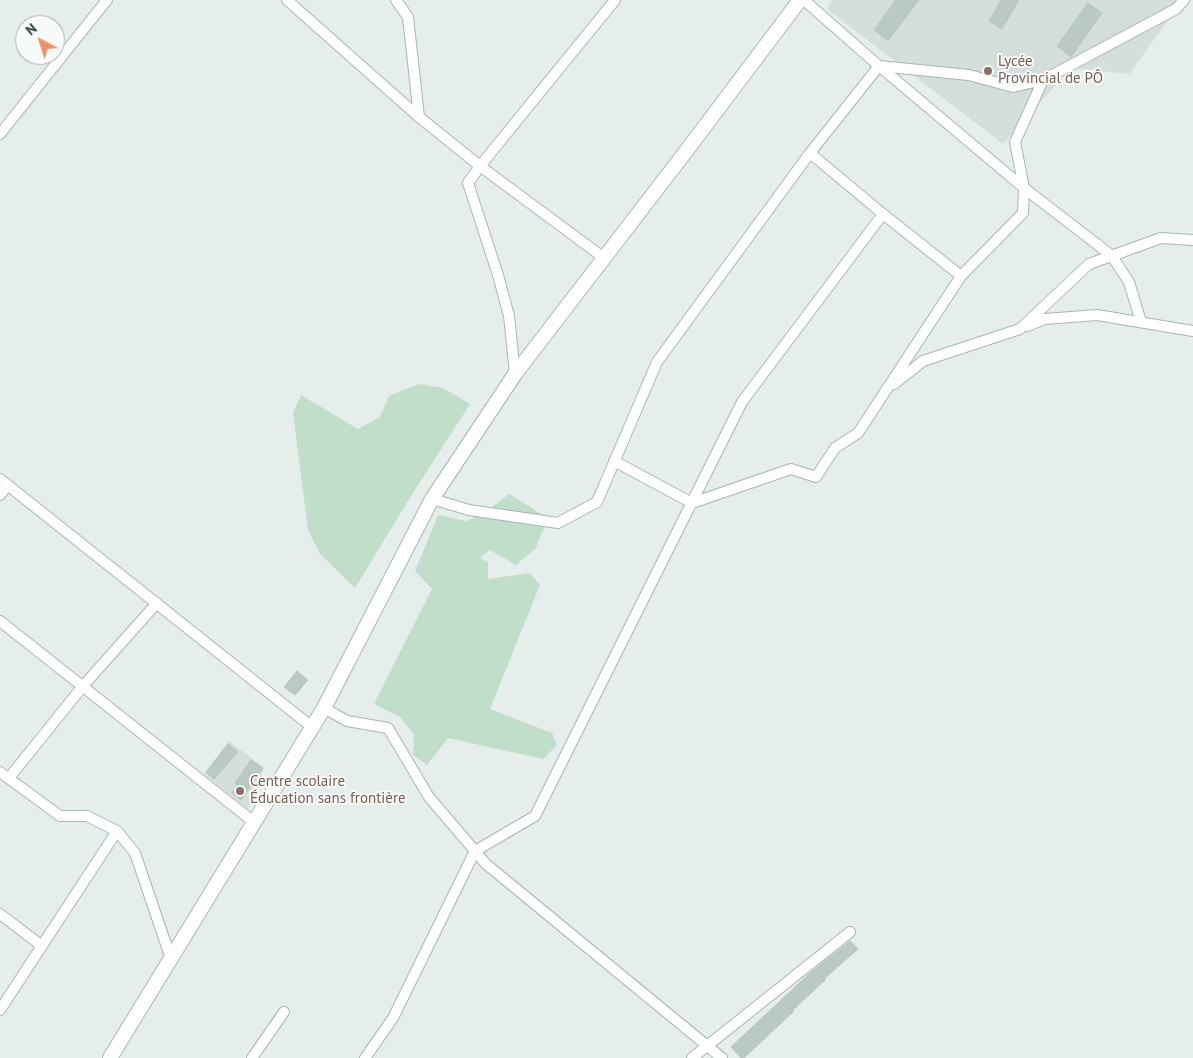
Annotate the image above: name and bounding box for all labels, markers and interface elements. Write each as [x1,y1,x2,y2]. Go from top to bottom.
north arrow [15,15,65,65]
text: N [22,19,40,39]
place label: Lycée Provincial de PÔ [998,53,1103,88]
marker: Lycée Provincial de PÔ [982,65,994,77]
place label: Centre scolaire Éducation sans frontière [250,773,406,808]
marker: Centre scolaire Éducation sans frontière [234,785,246,797]

